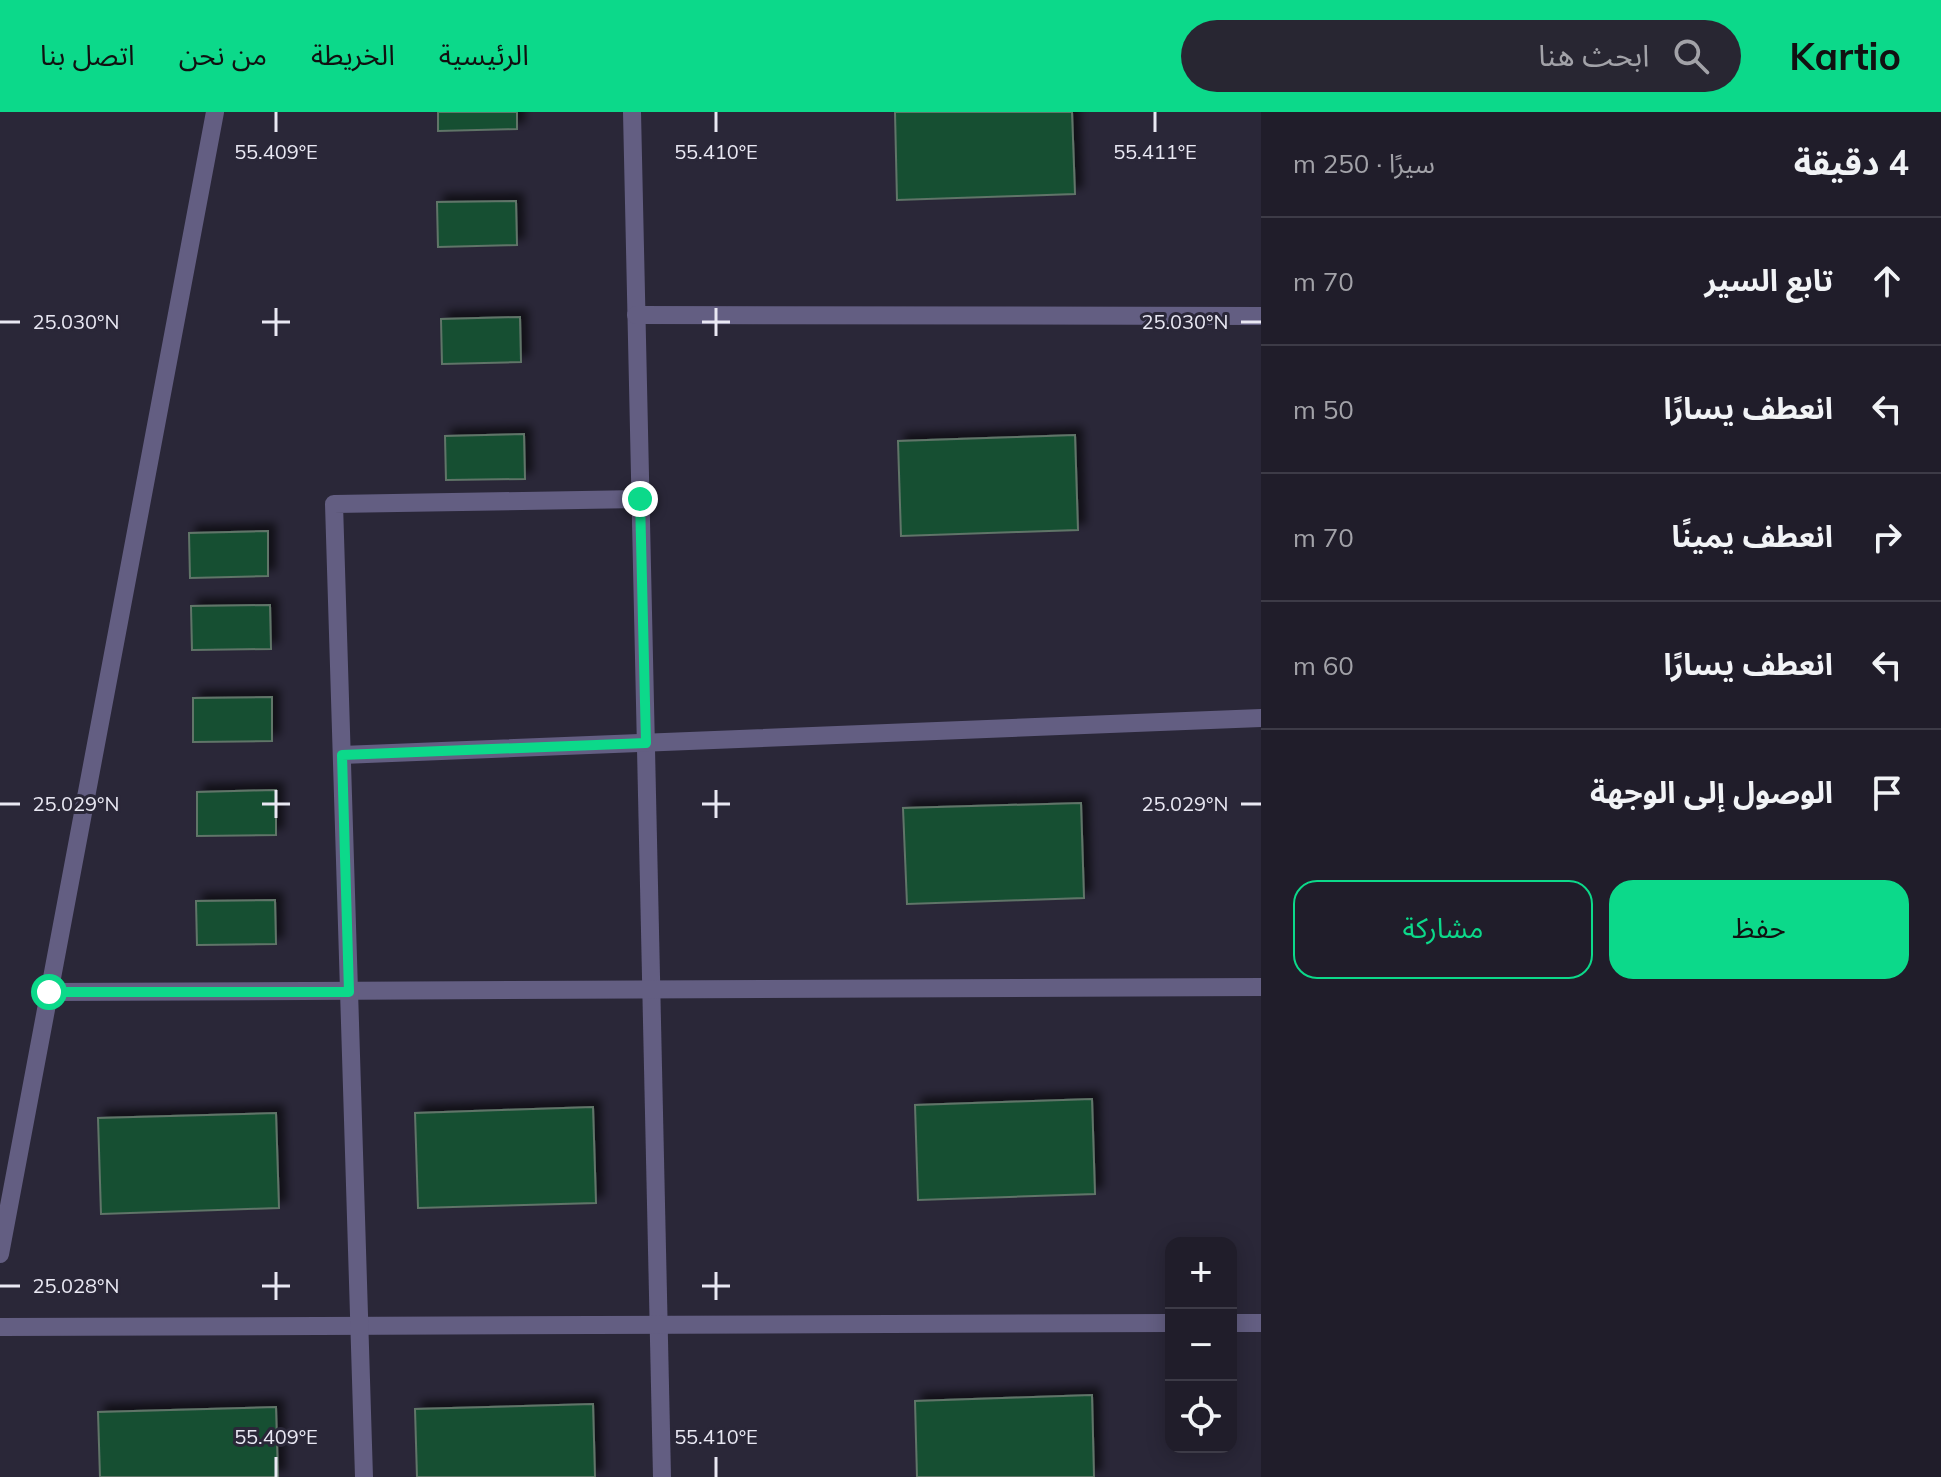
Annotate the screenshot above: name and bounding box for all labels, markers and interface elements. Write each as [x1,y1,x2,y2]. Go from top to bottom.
search box [1181,20,1741,92]
text: Kartio [1789,32,1901,80]
icon: search [1669,34,1713,78]
text: ابحث هنا [1538,36,1649,74]
text: اتصل بنا [40,37,135,72]
text: من نحن [179,37,267,72]
text: الخريطة [311,37,395,72]
text: الرئيسية [439,37,529,72]
text: 55.409°E [234,139,318,164]
text: 55.410°E [674,139,758,164]
text: 55.411°E [1113,139,1197,164]
text: 4 دقيقة [1794,141,1909,184]
text: سيرًا · 250 m [1293,147,1435,180]
icon: ahead [1865,259,1909,303]
text: تابع السير [1704,261,1833,299]
text: 70 m [1293,265,1354,298]
text: 25.030°N [33,309,119,334]
text: 25.030°N [1142,309,1228,334]
icon: left [1865,387,1909,431]
text: انعطف يسارًا [1664,389,1833,427]
text: 50 m [1293,393,1354,426]
route end [622,481,658,517]
icon: right [1865,515,1909,559]
text: انعطف يمينًا [1671,517,1833,555]
text: 70 m [1293,521,1354,554]
icon: left [1865,643,1909,687]
text: انعطف يسارًا [1664,645,1833,683]
text: 60 m [1293,649,1354,682]
icon: arrive [1865,771,1909,815]
text: الوصول إلى الوجهة [1590,773,1833,811]
text: 25.029°N [33,791,119,816]
text: 25.029°N [1142,791,1228,816]
button: مشاركة [1293,880,1593,979]
button: حفظ [1609,880,1909,979]
route start [31,974,67,1010]
map controls [1165,1237,1237,1453]
button: + [1165,1237,1237,1309]
text: 25.028°N [33,1273,119,1298]
button: − [1165,1309,1237,1381]
button: locate [1165,1381,1237,1453]
text: 55.409°E [234,1424,318,1449]
text: 55.410°E [674,1424,758,1449]

